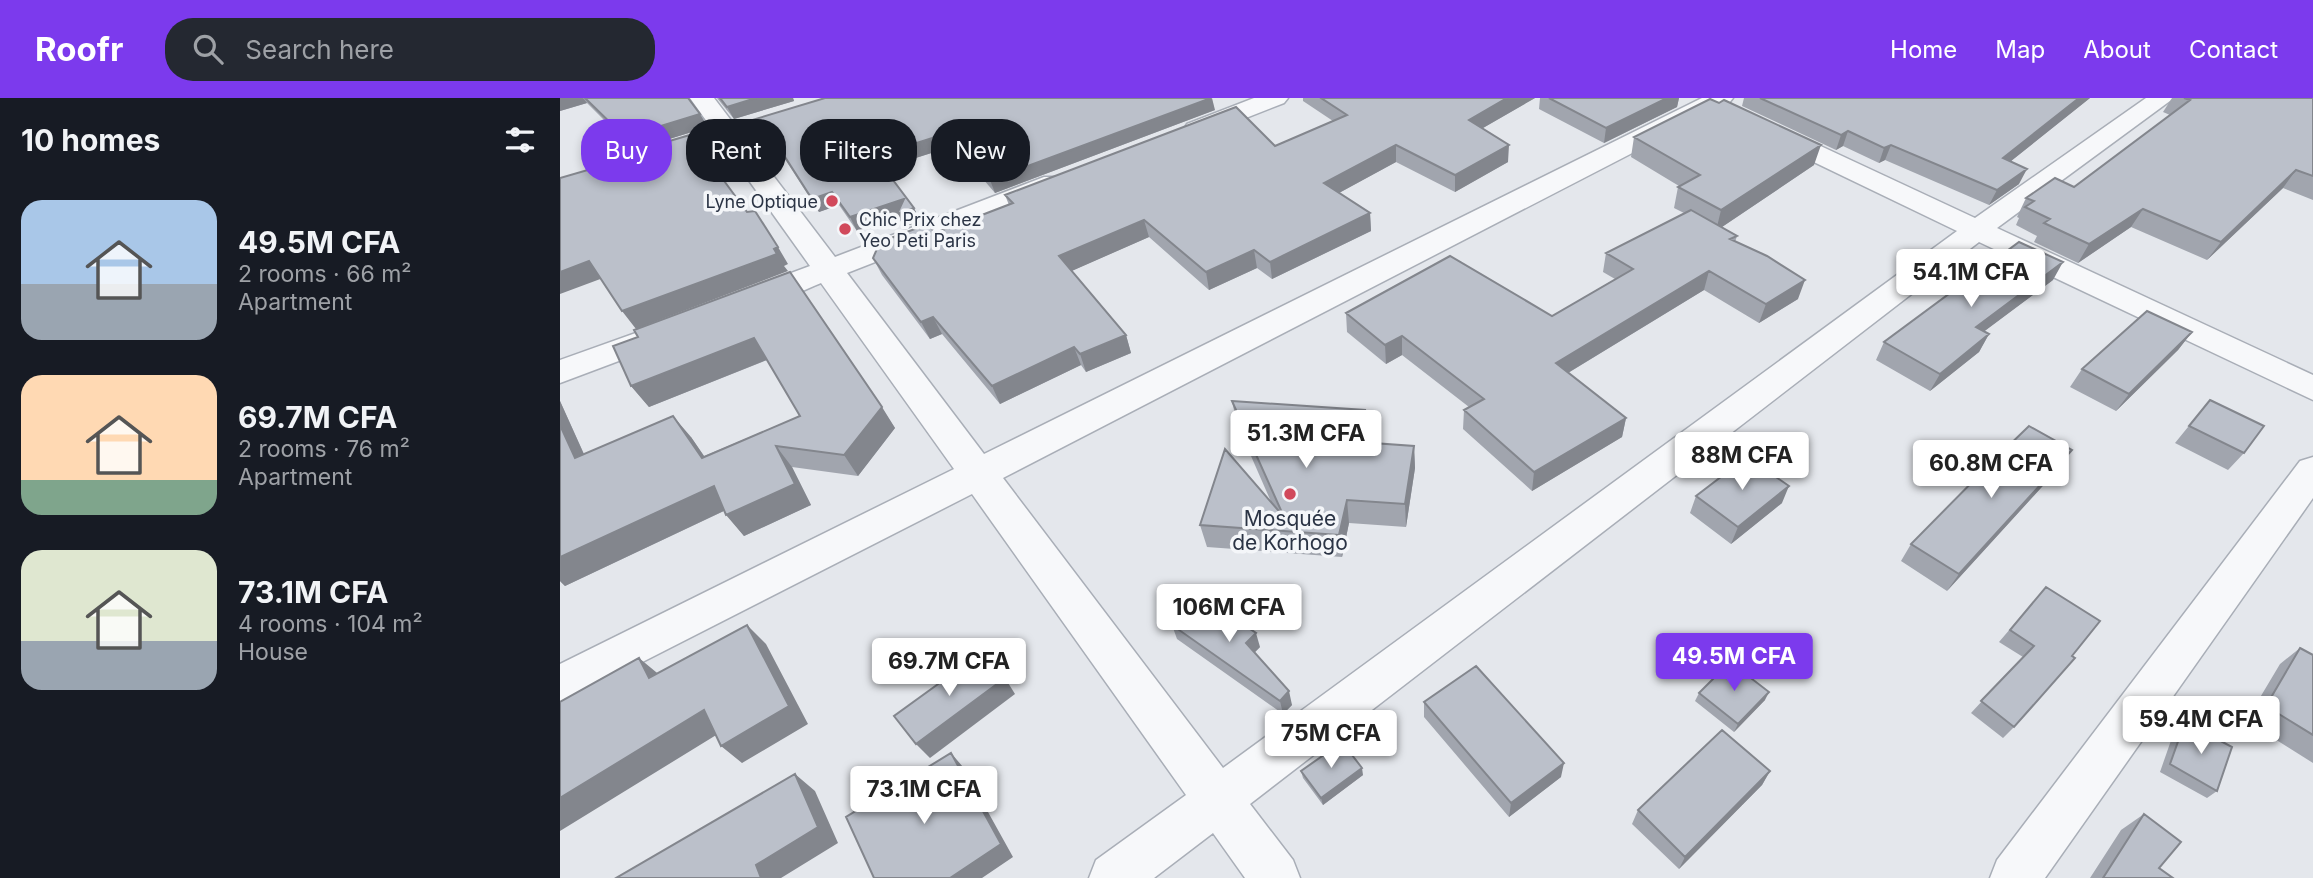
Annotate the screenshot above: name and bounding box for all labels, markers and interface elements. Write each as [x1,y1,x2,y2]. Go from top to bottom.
search box [165,18,655,81]
text: Roofr [35,29,123,69]
icon: search [189,30,227,68]
text: Search here [245,34,394,65]
text: Home [1890,35,1957,64]
text: Map [1995,35,2045,64]
text: About [2083,35,2151,64]
text: Contact [2189,35,2278,64]
chip: Buy [581,119,672,182]
chip: Rent [686,119,786,182]
chip: Filters [800,119,917,182]
chip: New [931,119,1030,182]
icon: filters [501,121,539,159]
text: 10 homes [21,122,160,158]
place label: Lyne Optique [706,191,818,212]
marker: Lyne Optique [824,193,840,209]
place label: Chic Prix chez Yeo Peti Paris [859,209,981,251]
marker: Chic Prix chez Yeo Peti Paris [837,221,853,237]
text: 49.5M CFA [238,224,400,260]
icon: home [77,228,161,312]
pin: 54.1M CFA [1891,250,2051,309]
text: 54.1M CFA [1912,258,2030,286]
text: 2 rooms · 66 m² [238,260,412,288]
text: Apartment [238,288,352,316]
text: 69.7M CFA [238,399,397,435]
icon: home [77,403,161,487]
pin: 51.3M CFA [1226,410,1386,470]
text: 51.3M CFA [1246,419,1366,447]
pin: 88M CFA [1677,432,1807,492]
text: 2 rooms · 76 m² [238,435,410,463]
pin: 60.8M CFA [1911,440,2071,500]
text: 88M CFA [1691,441,1793,469]
text: 60.8M CFA [1929,449,2053,477]
text: Apartment [238,463,352,491]
marker: Mosquée de Korhogo [1282,486,1298,502]
place label: Mosquée de Korhogo [1232,506,1348,555]
text: 73.1M CFA [238,574,388,610]
icon: home [77,578,161,662]
pin: 106M CFA [1157,584,1301,644]
text: 106M CFA [1173,593,1285,621]
text: 4 rooms · 104 m² [238,610,423,638]
pin: 49.5M CFA [1654,634,1814,693]
text: House [238,638,308,666]
pin: 69.7M CFA [869,638,1029,698]
text: 49.5M CFA [1672,642,1796,670]
text: 69.7M CFA [888,647,1010,675]
pin: 59.4M CFA [2121,696,2281,756]
text: 59.4M CFA [2139,705,2263,733]
pin: 75M CFA [1266,710,1396,770]
text: 75M CFA [1281,719,1381,747]
pin: 73.1M CFA [844,766,1004,826]
text: 73.1M CFA [866,775,982,803]

